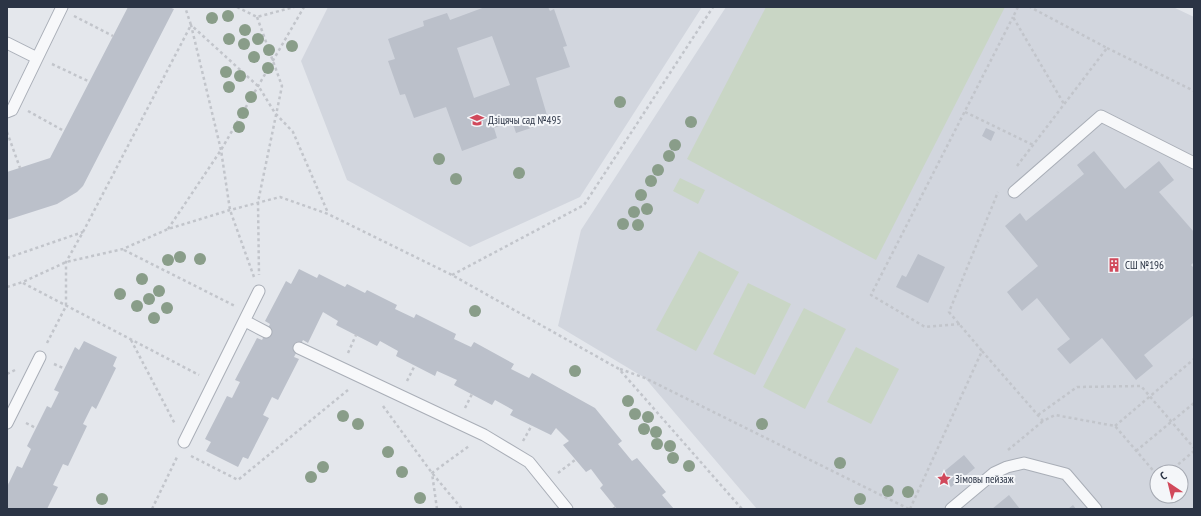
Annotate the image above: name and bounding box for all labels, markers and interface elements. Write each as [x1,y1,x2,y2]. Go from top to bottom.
school or university icon: Дзіцячы сад №495 [469,112,485,128]
place label: Дзіцячы сад №495 [488,113,561,127]
building icon: СШ №196 [1106,257,1122,273]
place label: СШ №196 [1125,258,1164,272]
north arrow [1149,464,1189,504]
text: С [1157,469,1169,483]
place icon: Зімовы пейзаж [936,471,952,487]
place label: Зімовы пейзаж [955,472,1014,486]

